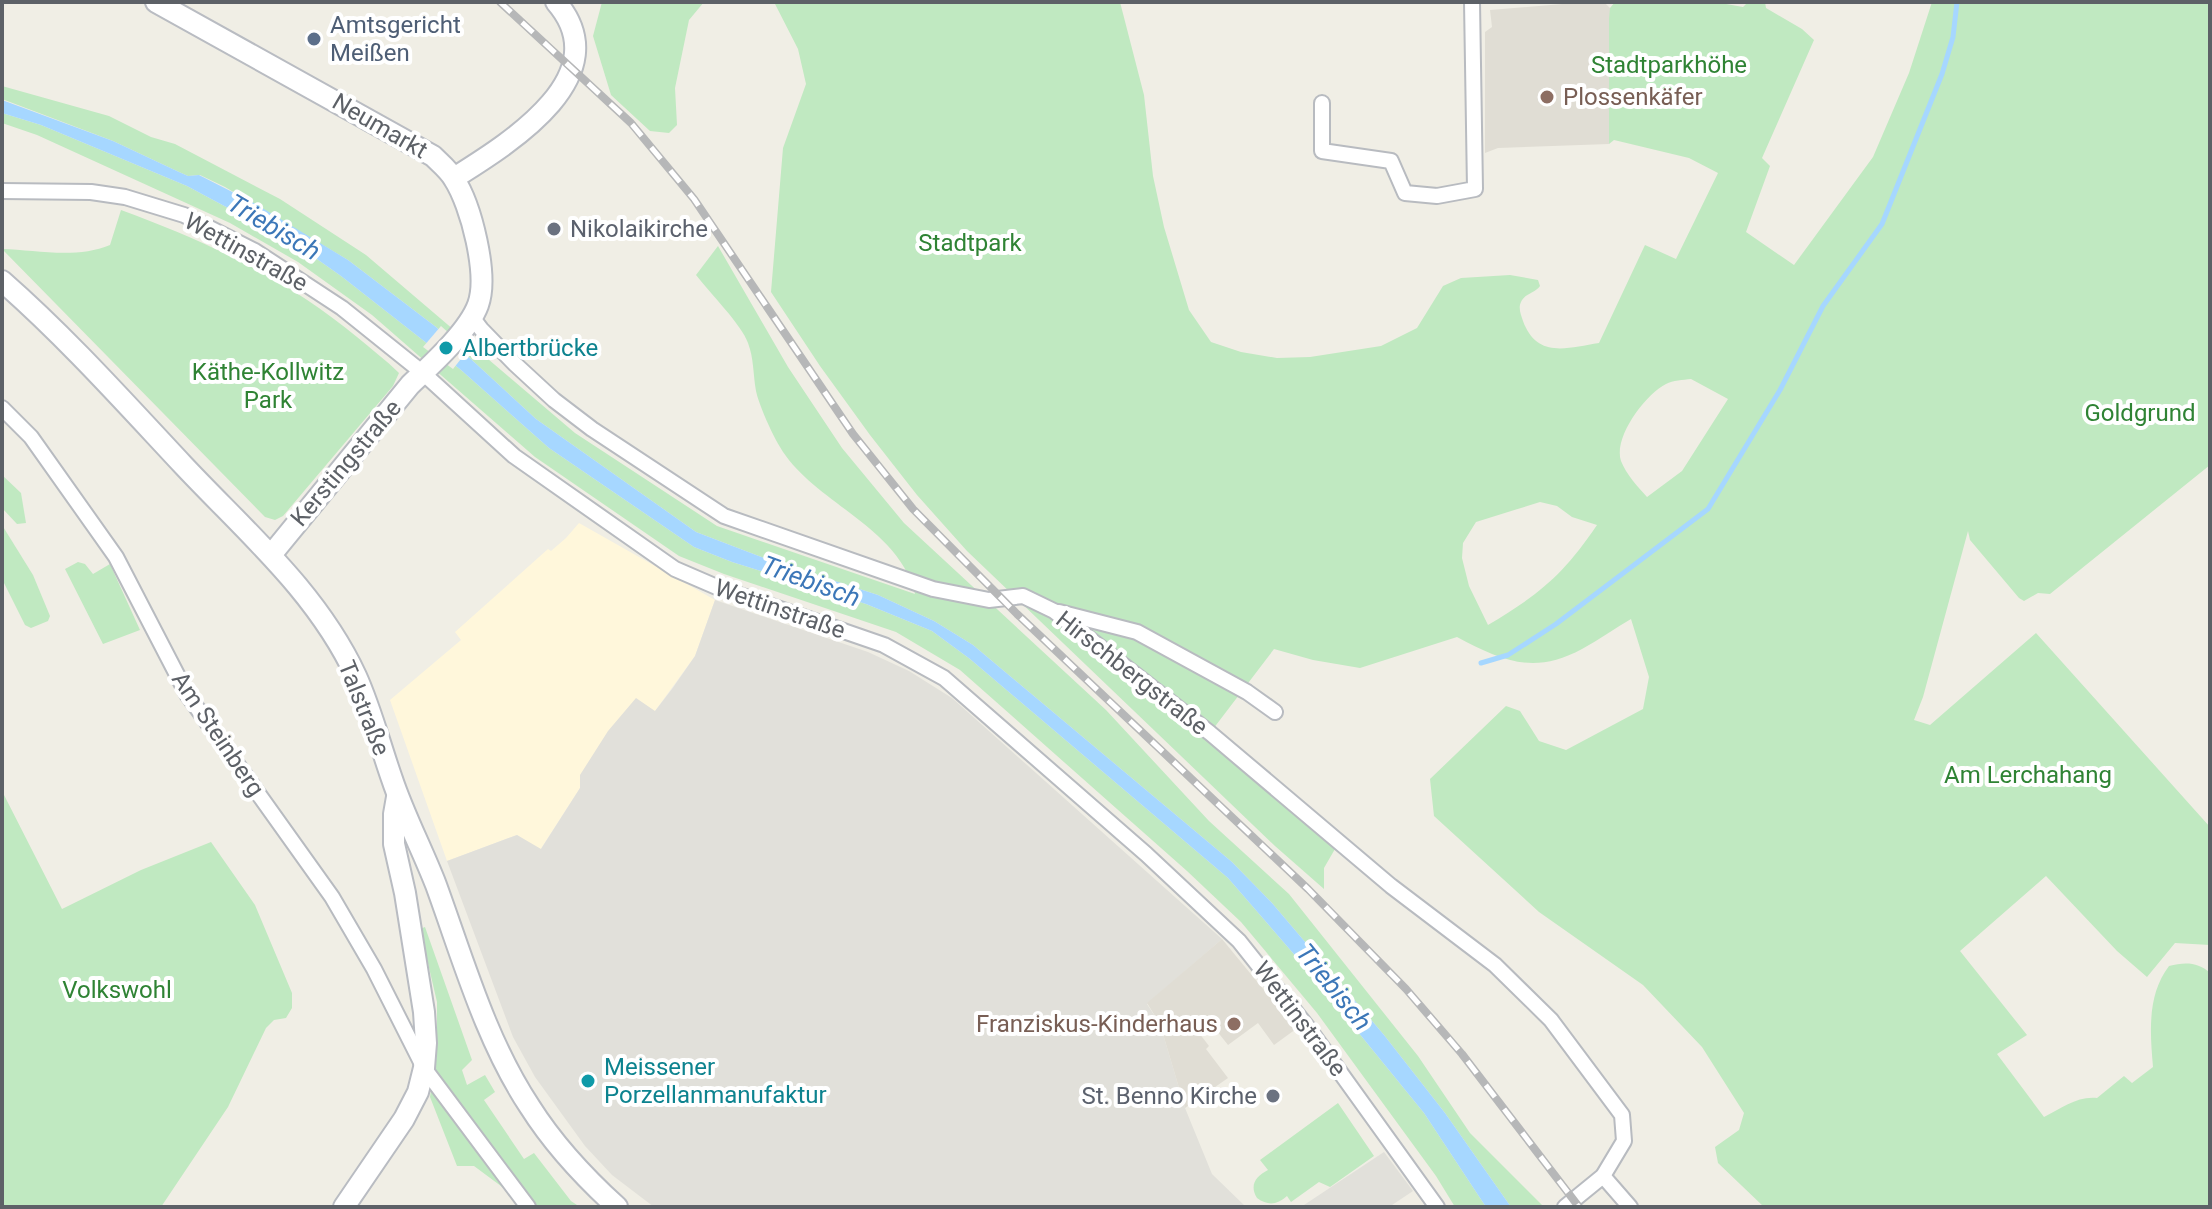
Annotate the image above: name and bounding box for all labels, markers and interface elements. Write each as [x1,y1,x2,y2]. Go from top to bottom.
place label: Amtsgericht Meißen [330,11,461,67]
marker: Amtsgericht Meißen [305,30,323,48]
park label: Stadtparkhöhe [1591,51,1747,79]
place label: Plossenkäfer [1563,83,1703,111]
street label: Neumarkt [327,88,433,165]
marker: Plossenkäfer [1538,88,1556,106]
water label: Triebisch [222,188,326,266]
street label: Wettinstraße [180,207,312,297]
place label: Nikolaikirche [570,215,708,243]
marker: Nikolaikirche [545,220,563,238]
park label: Stadtpark [918,229,1023,257]
place label: Albertbrücke [462,334,598,362]
marker: Albertbrücke [437,339,455,357]
park label: Käthe-Kollwitz Park [192,358,344,414]
street label: Kerstingstraße [285,394,407,532]
park label: Goldgrund [2084,399,2196,427]
water label: Triebisch [758,549,864,613]
street label: Wettinstraße [711,574,849,644]
street label: Hirschbergstraße [1051,605,1213,741]
street label: Talstraße [332,656,396,760]
street label: Am Steinberg [166,666,270,802]
park label: Am Lerchahang [1944,761,2112,789]
water label: Triebisch [1290,938,1378,1036]
street label: Wettinstraße [1248,956,1352,1082]
park label: Volkswohl [62,976,172,1004]
place label: Franziskus-Kinderhaus [976,1010,1218,1038]
marker: Franziskus-Kinderhaus [1225,1015,1243,1033]
place label: Meissener Porzellanmanufaktur [604,1053,827,1109]
marker: Meissener Porzellanmanufaktur [579,1072,597,1090]
place label: St. Benno Kirche [1081,1082,1257,1110]
marker: St. Benno Kirche [1264,1087,1282,1105]

